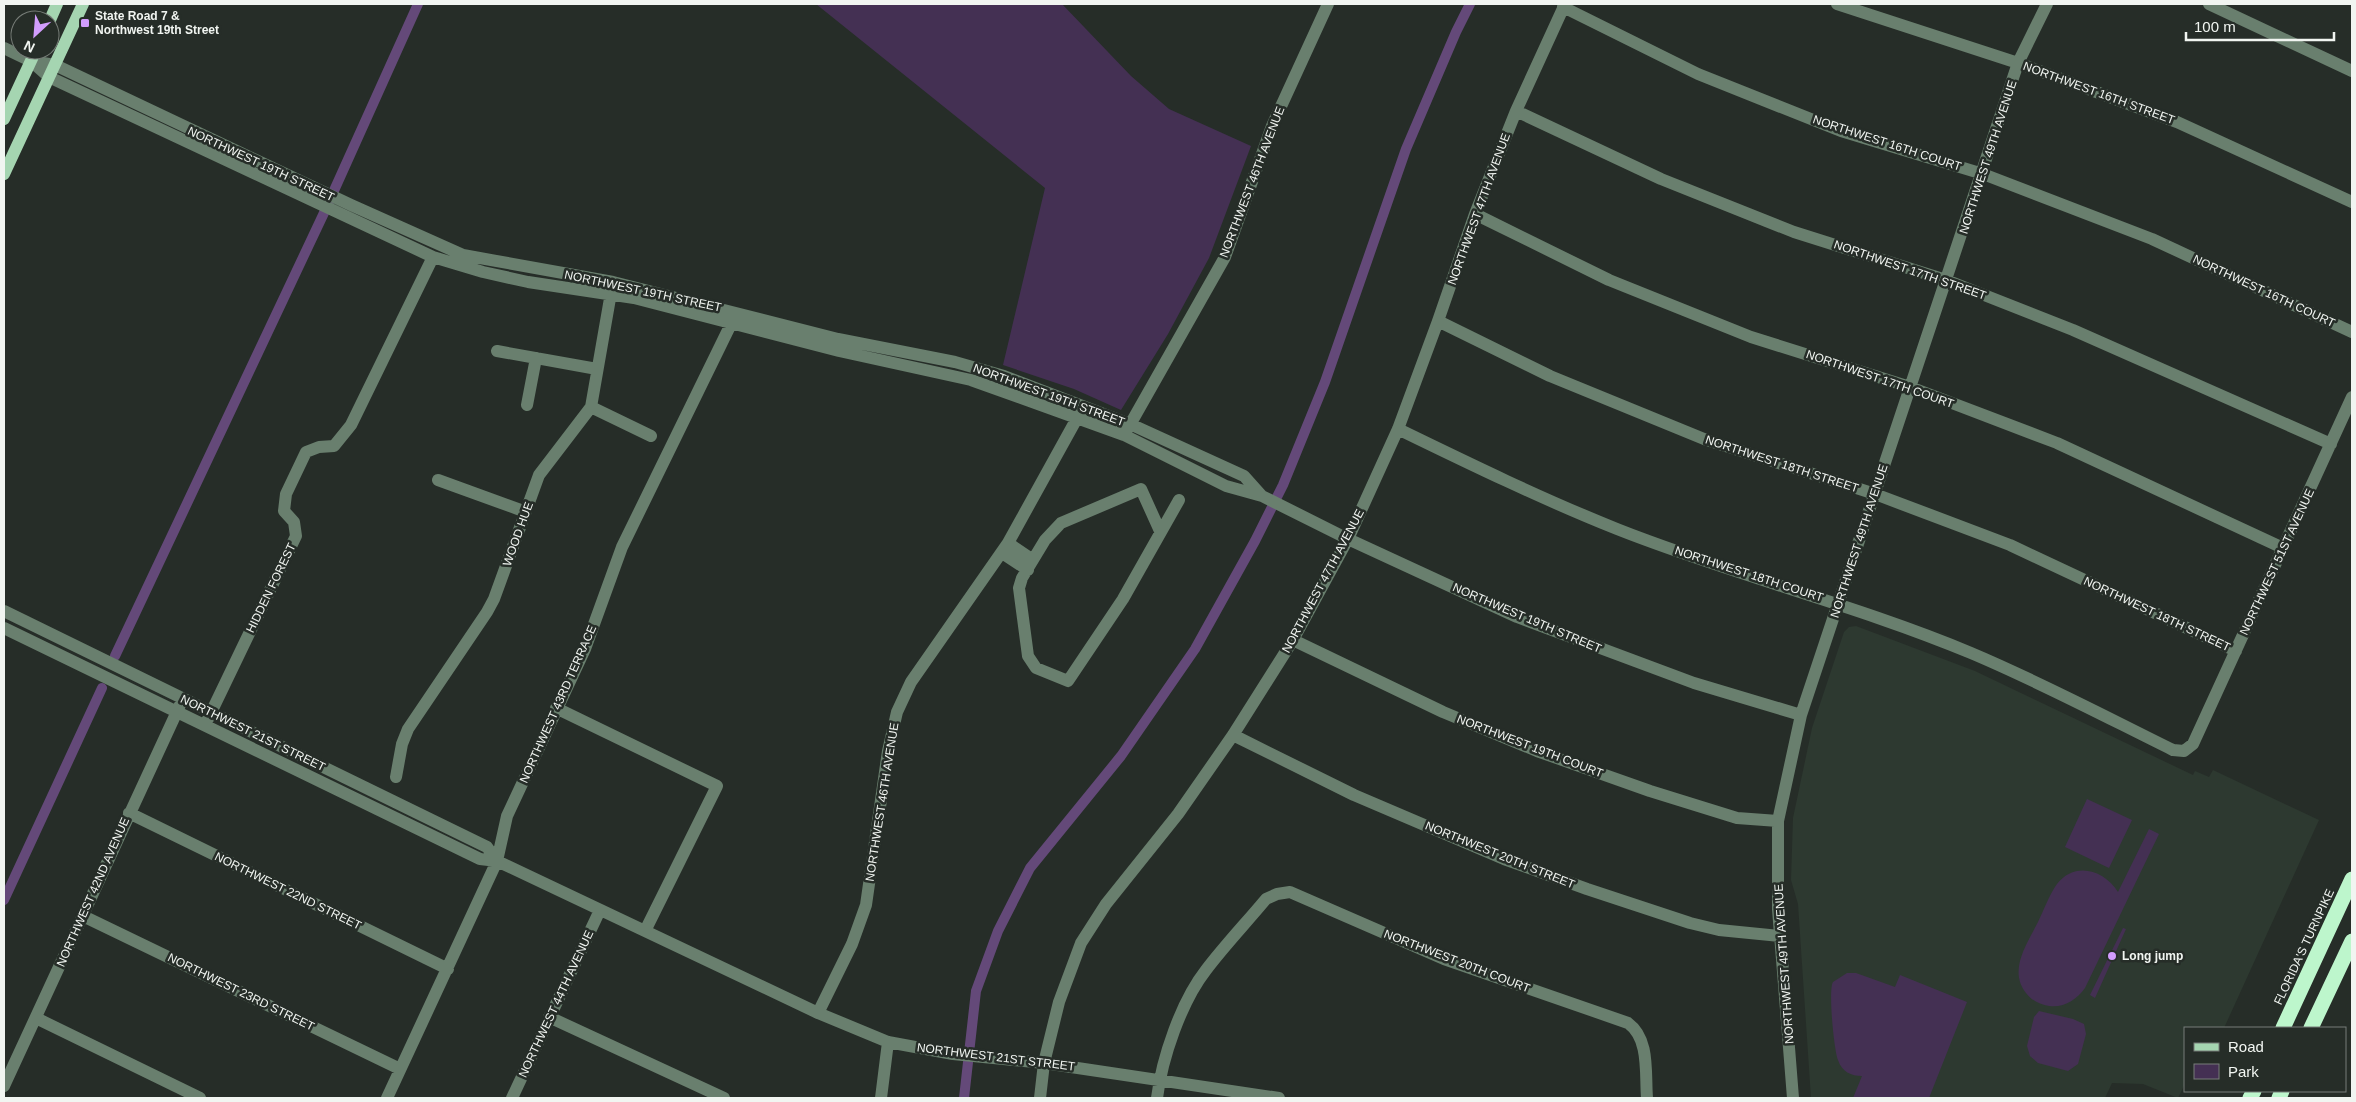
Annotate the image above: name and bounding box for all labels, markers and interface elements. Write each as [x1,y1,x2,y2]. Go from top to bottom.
place label: State Road 7 & Northwest 19th Street [95,9,219,37]
north arrow [10,10,60,60]
scale bar [2186,10,2334,42]
marker: State Road 7 & Northwest 19th Street [79,17,91,29]
text: 100 m [2194,18,2236,35]
text: N [21,37,37,56]
street label: NORTHWEST 16TH STREET [2021,59,2177,127]
street label: NORTHWEST 49TH AVENUE [1957,78,2019,236]
street label: NORTHWEST 46TH AVENUE [1217,104,1287,260]
street label: NORTHWEST 16TH COURT [1811,112,1964,174]
street label: NORTHWEST 19TH STREET [185,124,337,204]
street label: NORTHWEST 47TH AVENUE [1445,131,1513,287]
street label: NORTHWEST 17TH STREET [1832,237,1989,303]
street label: NORTHWEST 16TH COURT [2191,252,2338,330]
street label: NORTHWEST 19TH STREET [563,267,723,315]
street label: NORTHWEST 17TH COURT [1804,347,1956,411]
street label: NORTHWEST 19TH STREET [971,361,1127,429]
street label: NORTHWEST 18TH STREET [1704,433,1861,496]
street label: NORTHWEST 49TH AVENUE [1828,462,1890,620]
street label: NORTHWEST 51ST AVENUE [2237,487,2317,637]
street label: WOOD HUE [500,500,536,568]
street label: NORTHWEST 47TH AVENUE [1279,507,1367,655]
street label: HIDDEN FOREST [243,540,299,635]
street label: NORTHWEST 18TH COURT [1673,543,1826,605]
street label: NORTHWEST 18TH STREET [2081,574,2233,654]
street label: NORTHWEST 19TH STREET [1451,580,1604,656]
street label: NORTHWEST 43RD TERRACE [517,623,599,785]
street label: NORTHWEST 21ST STREET [178,692,328,775]
street label: NORTHWEST 19TH COURT [1455,712,1606,781]
street label: NORTHWEST 46TH AVENUE [863,722,901,882]
street label: NORTHWEST 42ND AVENUE [54,815,132,969]
street label: NORTHWEST 20TH STREET [1423,818,1578,892]
street label: NORTHWEST 22ND STREET [212,849,364,933]
street label: NORTHWEST 49TH AVENUE [1771,883,1797,1045]
street label: FLORIDA'S TURNPIKE [2271,887,2337,1007]
street label: NORTHWEST 20TH COURT [1382,927,1533,996]
street label: NORTHWEST 44TH AVENUE [516,928,596,1080]
place label: Long jump [2122,949,2183,963]
street label: NORTHWEST 23RD STREET [165,950,317,1034]
marker: Long jump [2106,950,2118,962]
legend [2184,1027,2346,1092]
text: Road [2228,1038,2264,1055]
street label: NORTHWEST 21ST STREET [916,1040,1077,1074]
text: Park [2228,1063,2259,1080]

